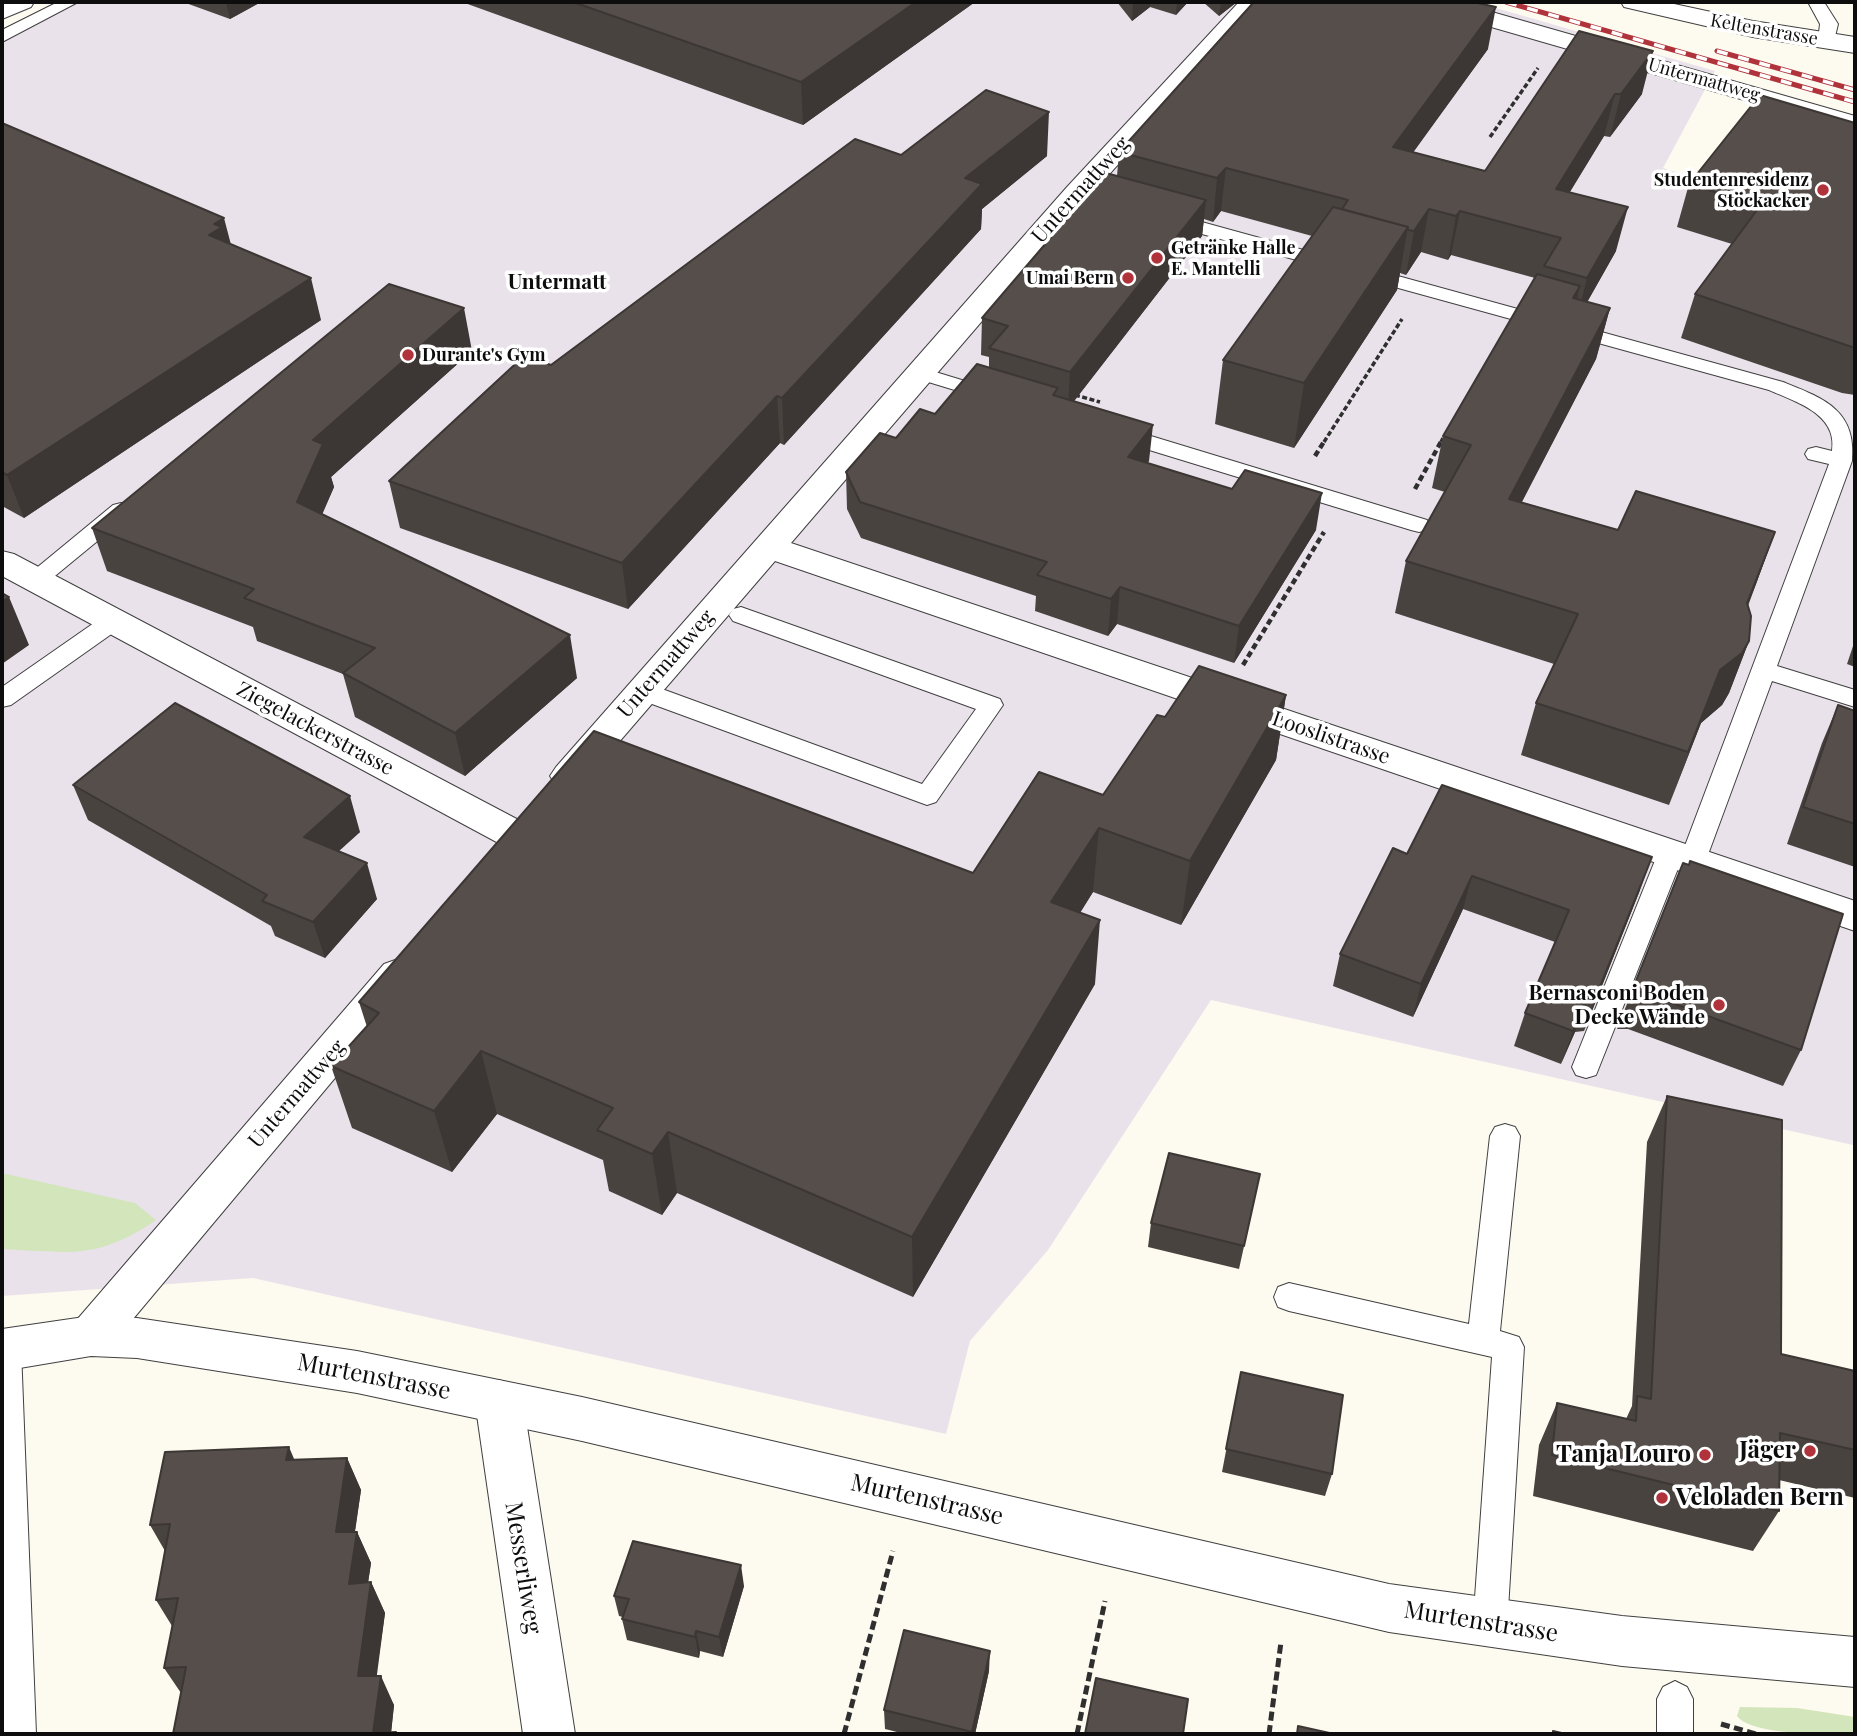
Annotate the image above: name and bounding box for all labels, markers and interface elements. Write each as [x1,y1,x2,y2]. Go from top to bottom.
street label: Keltenstrasse [1709,10,1819,50]
street label: Untermattweg [1645,54,1763,106]
street label: Untermattweg [1027,131,1135,249]
place label: Studentenresidenz Stöckacker [1654,169,1809,212]
marker: Studentenresidenz Stöckacker [1815,182,1831,198]
place label: Getränke Halle E. Mantelli [1171,237,1296,280]
marker: Getränke Halle E. Mantelli [1149,250,1165,266]
place label: Umai Bern [1026,267,1114,289]
district label: Untermatt [508,269,606,295]
marker: Umai Bern [1120,270,1136,286]
place label: Durante's Gym [422,344,546,366]
marker: Durante's Gym [400,347,416,363]
street label: Untermattweg [612,605,720,723]
street label: Ziegelackerstrasse [232,677,398,781]
street label: Looslistrasse [1269,706,1393,770]
place label: Bernasconi Boden Decke Wände [1529,980,1705,1030]
marker: Bernasconi Boden Decke Wände [1711,997,1727,1013]
street label: Untermattweg [243,1035,351,1153]
street label: Murtenstrasse [295,1348,453,1406]
place label: Jäger [1739,1437,1796,1465]
place label: Tanja Louro [1556,1441,1691,1469]
marker: Jäger [1802,1443,1818,1459]
marker: Tanja Louro [1697,1447,1713,1463]
street label: Murtenstrasse [848,1468,1006,1532]
place label: Veloladen Bern [1676,1484,1844,1512]
marker: Veloladen Bern [1654,1490,1670,1506]
street label: Messerliweg [498,1500,548,1636]
street label: Murtenstrasse [1402,1596,1560,1648]

